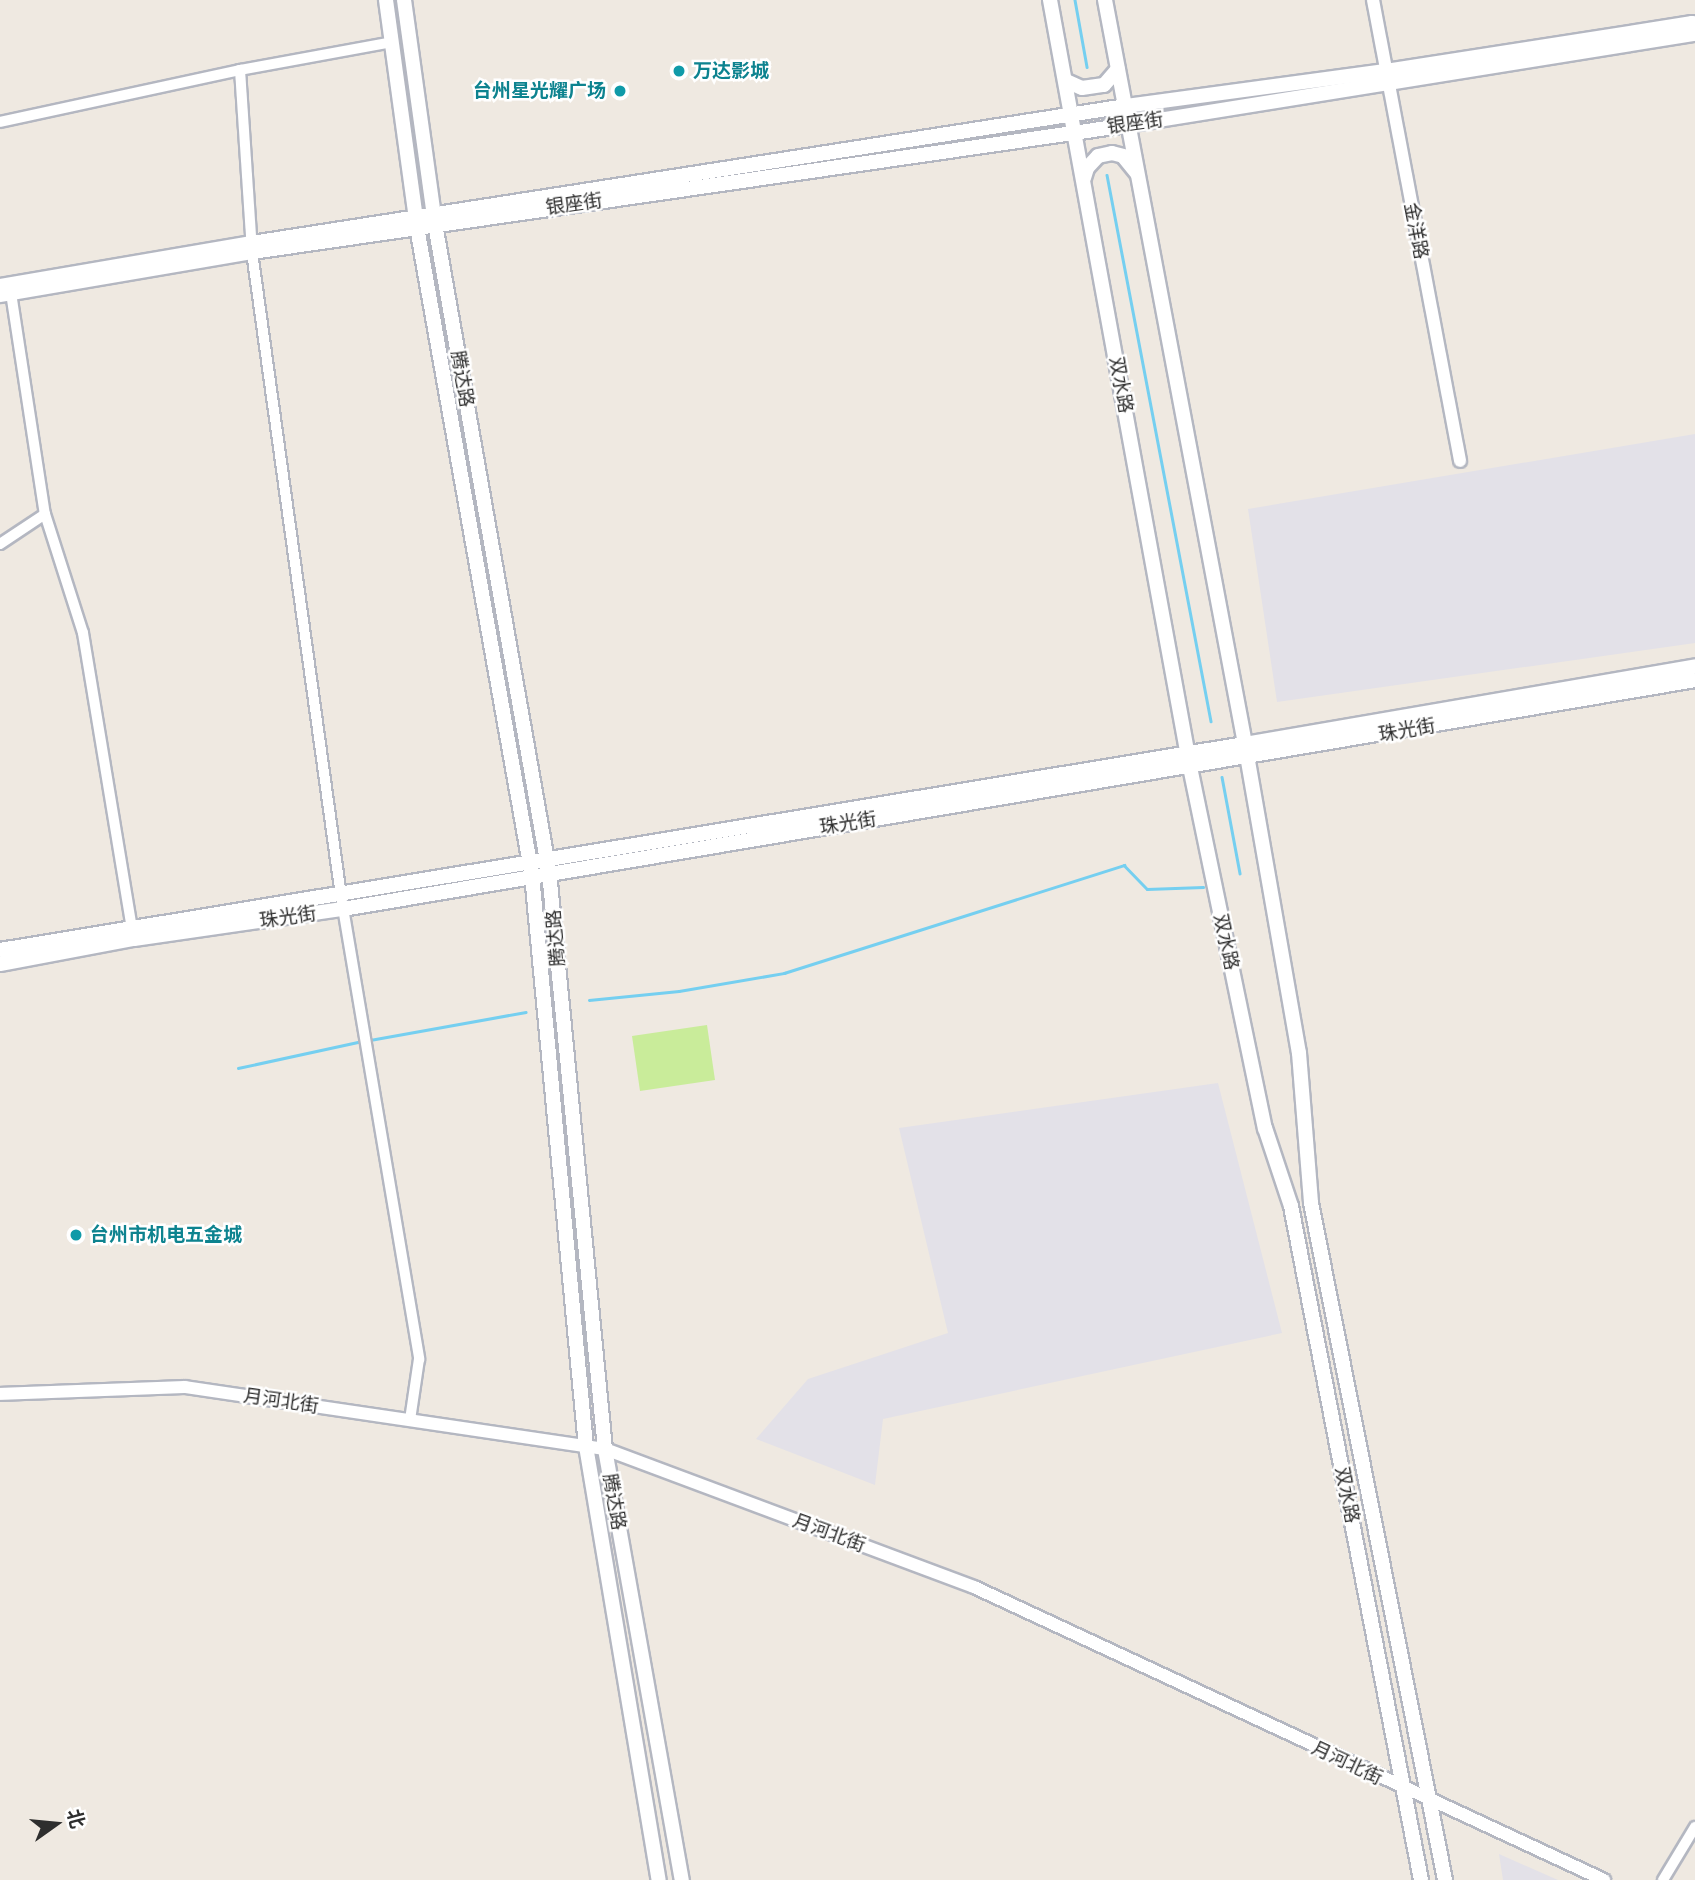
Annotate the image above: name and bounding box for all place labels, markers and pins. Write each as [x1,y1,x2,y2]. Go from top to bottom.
place label: 万达影城 [693,60,769,82]
marker: 万达影城 [671,63,687,79]
place label: 台州星光耀广场 [473,80,606,102]
marker: 台州星光耀广场 [612,83,628,99]
place label: 台州市机电五金城 [90,1224,242,1246]
marker: 台州市机电五金城 [68,1227,84,1243]

